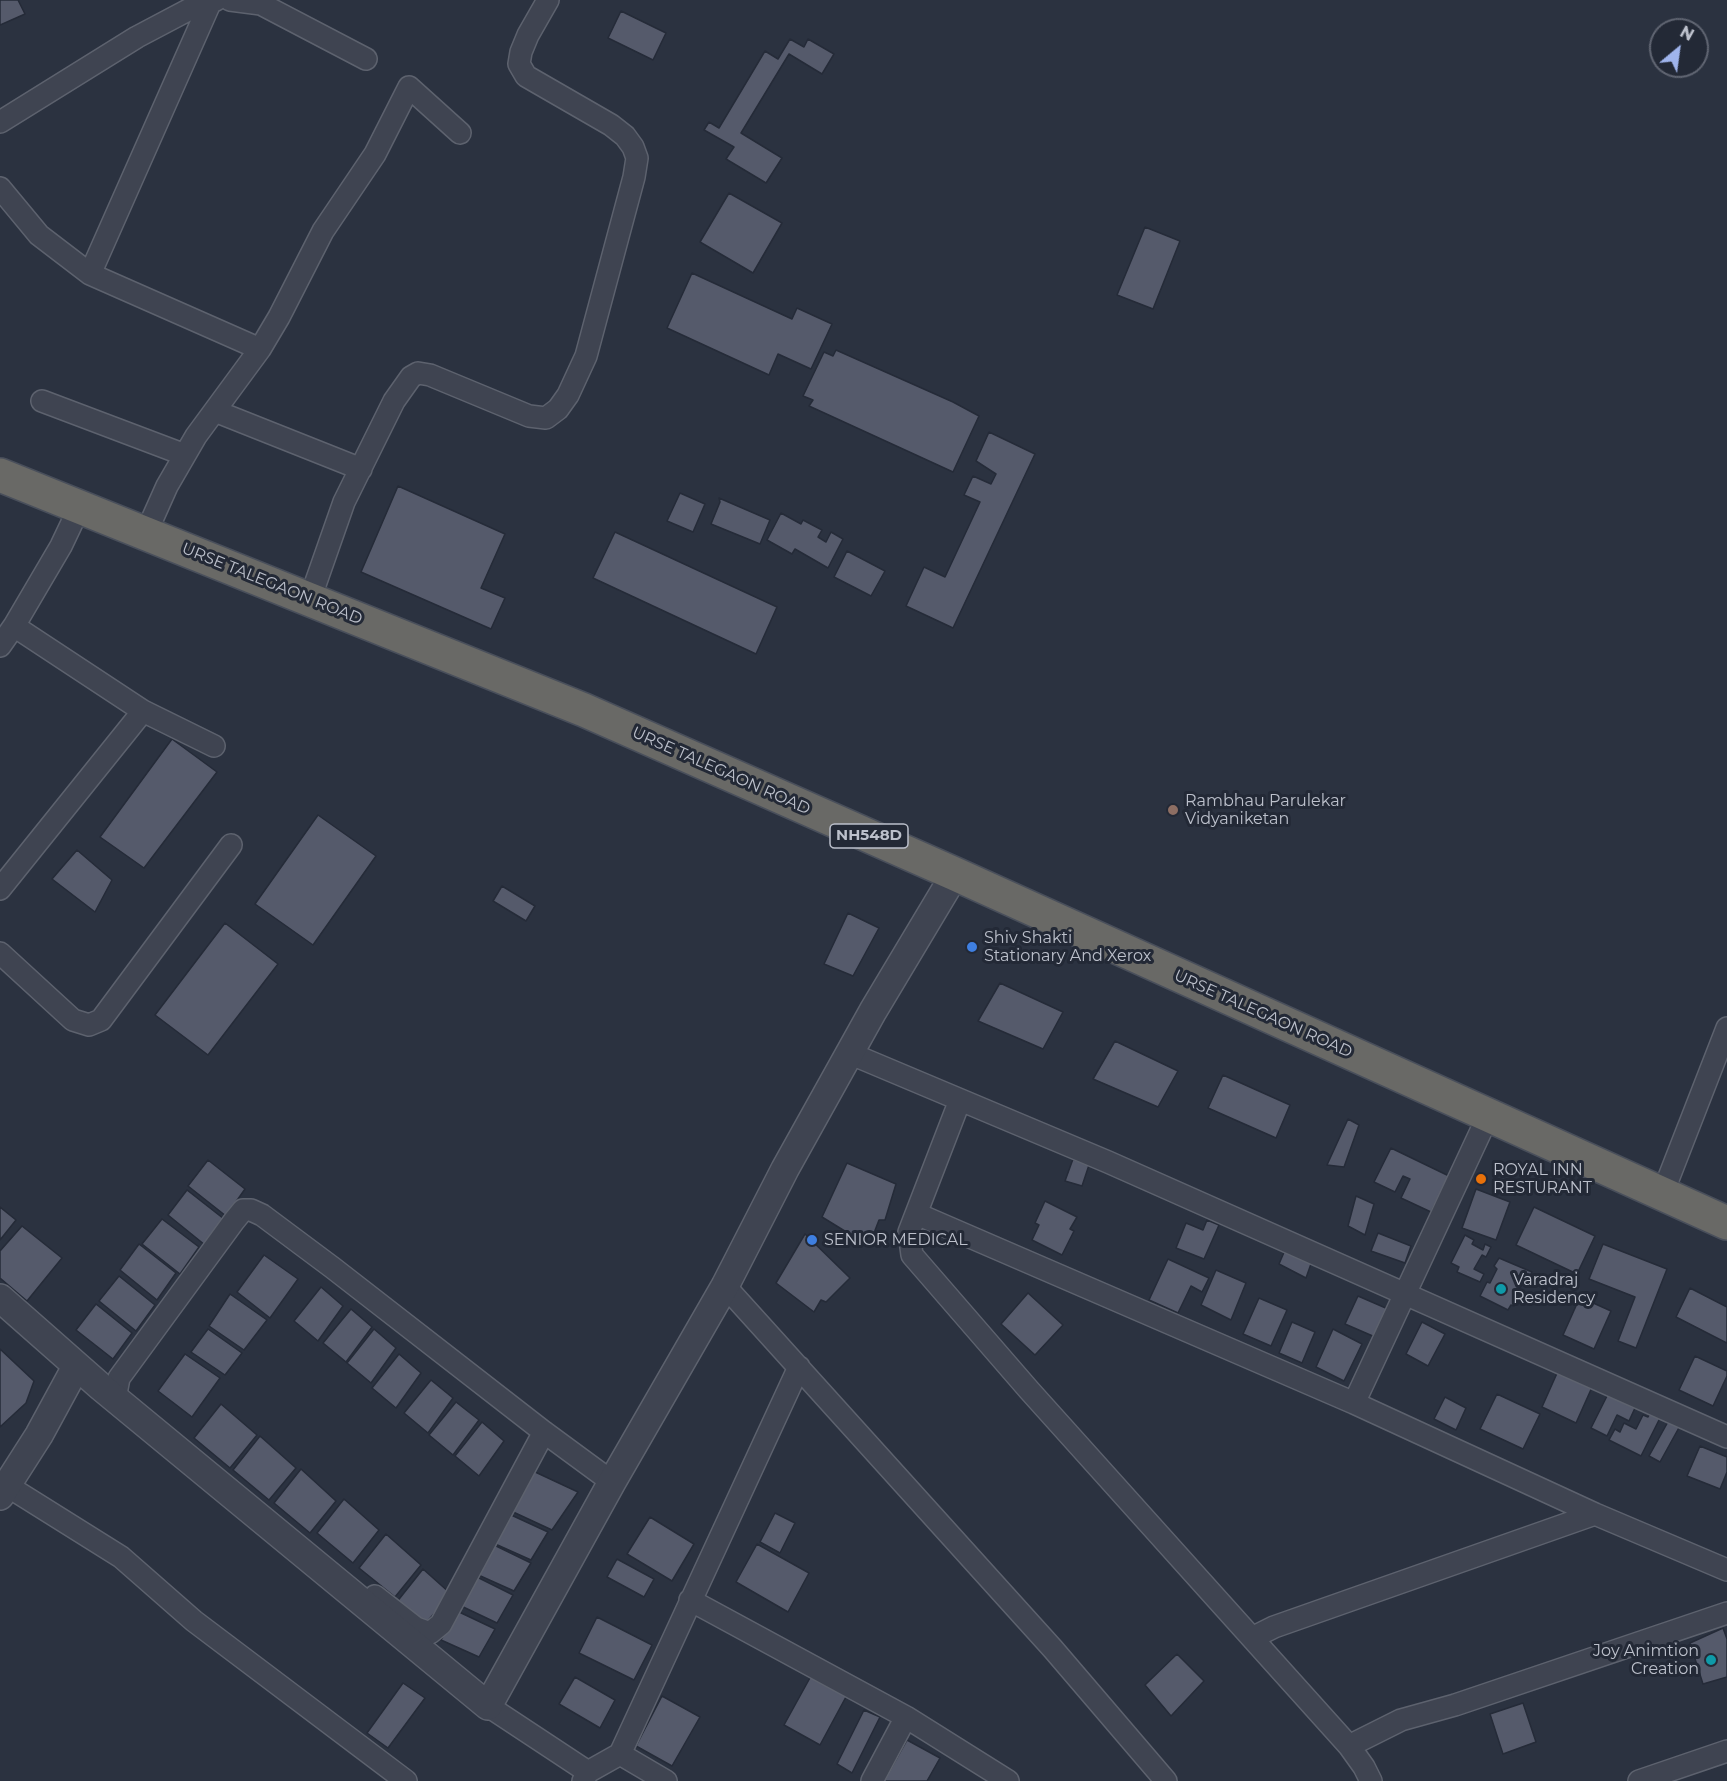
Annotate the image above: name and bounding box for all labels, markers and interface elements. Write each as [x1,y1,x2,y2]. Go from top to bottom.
north arrow [1649,18,1709,78]
text: N [1677,22,1697,45]
street label: URSE TALEGAON ROAD [179,539,365,629]
street label: URSE TALEGAON ROAD [629,723,813,819]
place label: Rambhau Parulekar Vidyaniketan [1185,791,1346,829]
marker: Rambhau Parulekar Vidyaniketan [1166,803,1180,817]
road number: NH548D [830,824,908,848]
place label: Shiv Shakti Stationary And Xerox [984,928,1151,966]
marker: Shiv Shakti Stationary And Xerox [965,940,979,954]
street label: URSE TALEGAON ROAD [1171,966,1355,1062]
place label: ROYAL INN RESTURANT [1493,1160,1592,1198]
marker: ROYAL INN RESTURANT [1474,1172,1488,1186]
place label: SENIOR MEDICAL [824,1230,968,1250]
marker: SENIOR MEDICAL [805,1233,819,1247]
place label: Varadraj Residency [1513,1270,1595,1308]
marker: Varadraj Residency [1494,1282,1508,1296]
place label: Joy Animtion Creation [1593,1641,1699,1679]
marker: Joy Animtion Creation [1704,1653,1718,1667]

